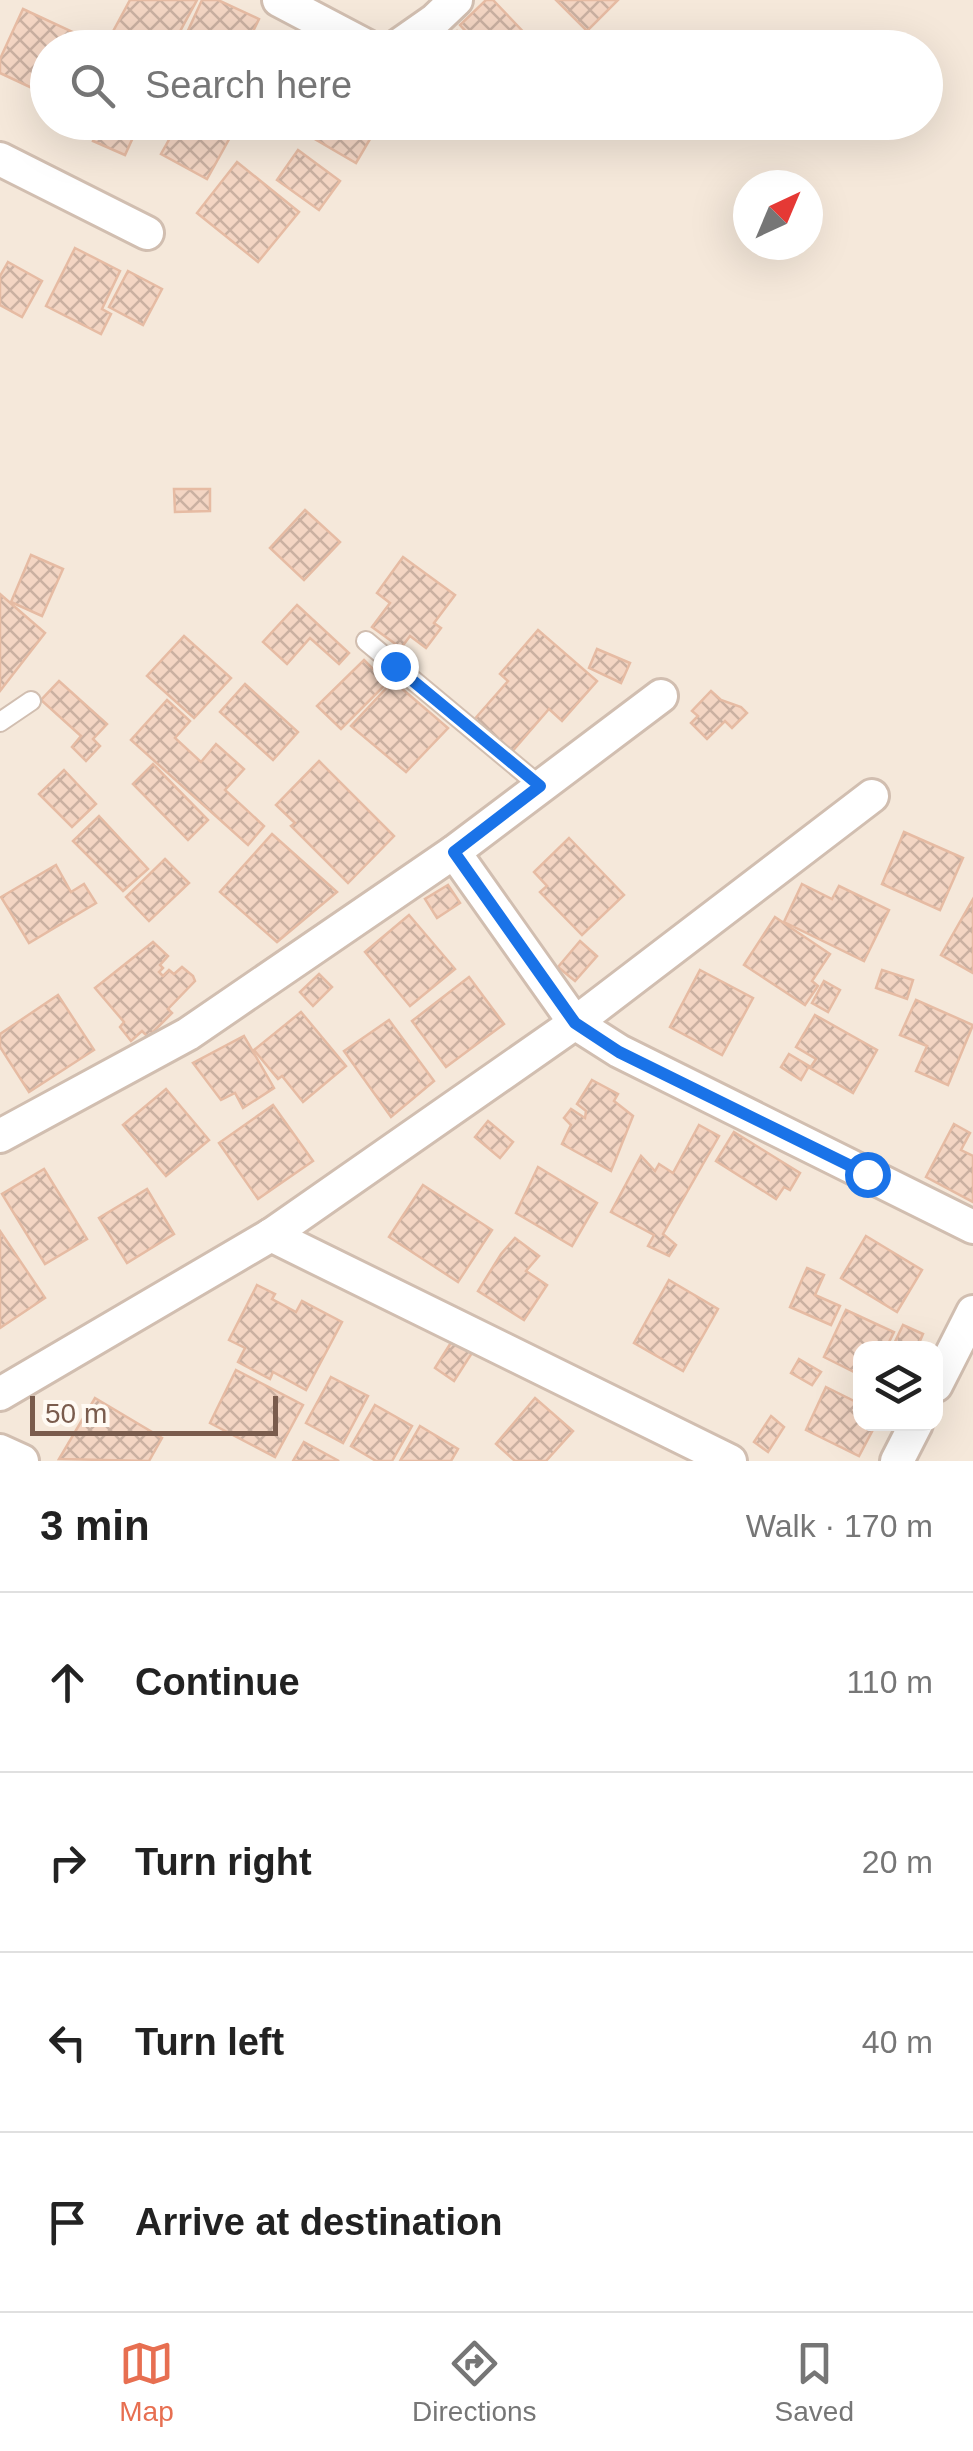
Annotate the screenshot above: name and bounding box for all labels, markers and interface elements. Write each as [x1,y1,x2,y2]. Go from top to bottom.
search box [30,30,943,140]
icon: search [65,58,120,113]
text: Search here [145,64,352,106]
north arrow [733,170,823,260]
route end [373,644,419,690]
route start [845,1152,891,1198]
map controls [853,1341,943,1431]
button: layers [853,1341,943,1431]
scale bar [30,1391,278,1436]
text: 50 m [45,1398,107,1429]
text: 3 min [40,1502,150,1549]
text: Walk · 170 m [746,1508,933,1544]
icon: ahead [40,1655,95,1710]
text: Continue [135,1661,300,1703]
text: 110 m [846,1664,933,1700]
icon: right [40,1835,95,1890]
text: Turn right [135,1841,312,1883]
text: 20 m [862,1844,933,1880]
icon: left [40,2015,95,2070]
text: Turn left [135,2021,284,2063]
text: 40 m [862,2024,933,2060]
icon: arrive [40,2195,95,2250]
text: Arrive at destination [135,2201,502,2243]
tab: Map [119,2336,174,2428]
tab: Directions [412,2336,537,2428]
tab: Saved [775,2336,854,2428]

